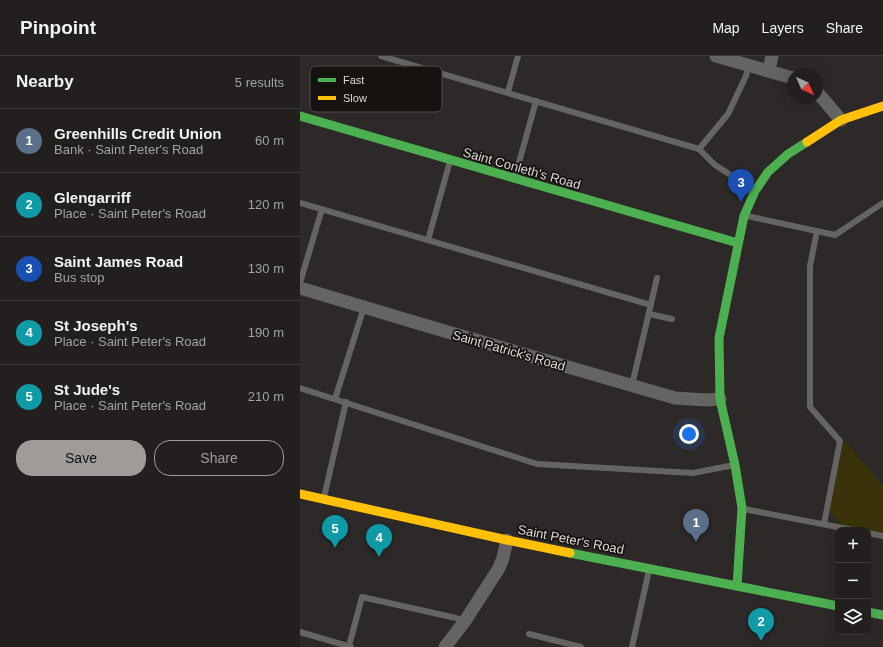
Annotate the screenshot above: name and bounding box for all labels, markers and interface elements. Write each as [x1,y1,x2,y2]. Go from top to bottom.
text: Pinpoint [20,17,96,38]
text: Map [712,20,740,36]
text: Layers [762,20,804,36]
text: Share [826,20,863,36]
legend [310,66,442,112]
north arrow [787,68,823,104]
text: Nearby [16,72,74,91]
text: Fast [343,74,364,86]
text: 5 results [235,75,284,90]
text: Slow [343,92,367,104]
text: Greenhills Credit Union [54,125,222,142]
text: 1 [25,133,33,148]
text: 60 m [255,133,284,148]
text: Bank · Saint Peter's Road [54,142,203,157]
street label: Saint Conleth's Road [461,144,582,192]
pin: 3 [728,169,754,202]
text: Glengarriff [54,189,131,206]
text: 2 [25,197,33,212]
text: 120 m [248,197,284,212]
text: Place · Saint Peter's Road [54,206,206,221]
text: Saint James Road [54,253,183,270]
text: 3 [25,261,33,276]
text: 130 m [248,261,284,276]
text: Bus stop [54,270,105,285]
text: St Joseph's [54,317,138,334]
text: 4 [25,325,33,340]
text: 190 m [248,325,284,340]
street label: Saint Patrick's Road [451,327,567,374]
text: Place · Saint Peter's Road [54,334,206,349]
text: St Jude's [54,381,120,398]
text: 5 [25,389,33,404]
text: 210 m [248,389,284,404]
text: Place · Saint Peter's Road [54,398,206,413]
your location [679,424,699,444]
button: Save [16,440,146,476]
button: Share [154,440,284,476]
pin: 1 [683,509,709,542]
pin: 5 [322,515,348,548]
street label: Saint Peter's Road [516,522,625,557]
pin: 4 [366,524,392,557]
map controls [835,527,871,635]
button: + [835,527,871,563]
button: − [835,563,871,599]
button: layers [835,599,871,635]
pin: 2 [748,608,774,641]

